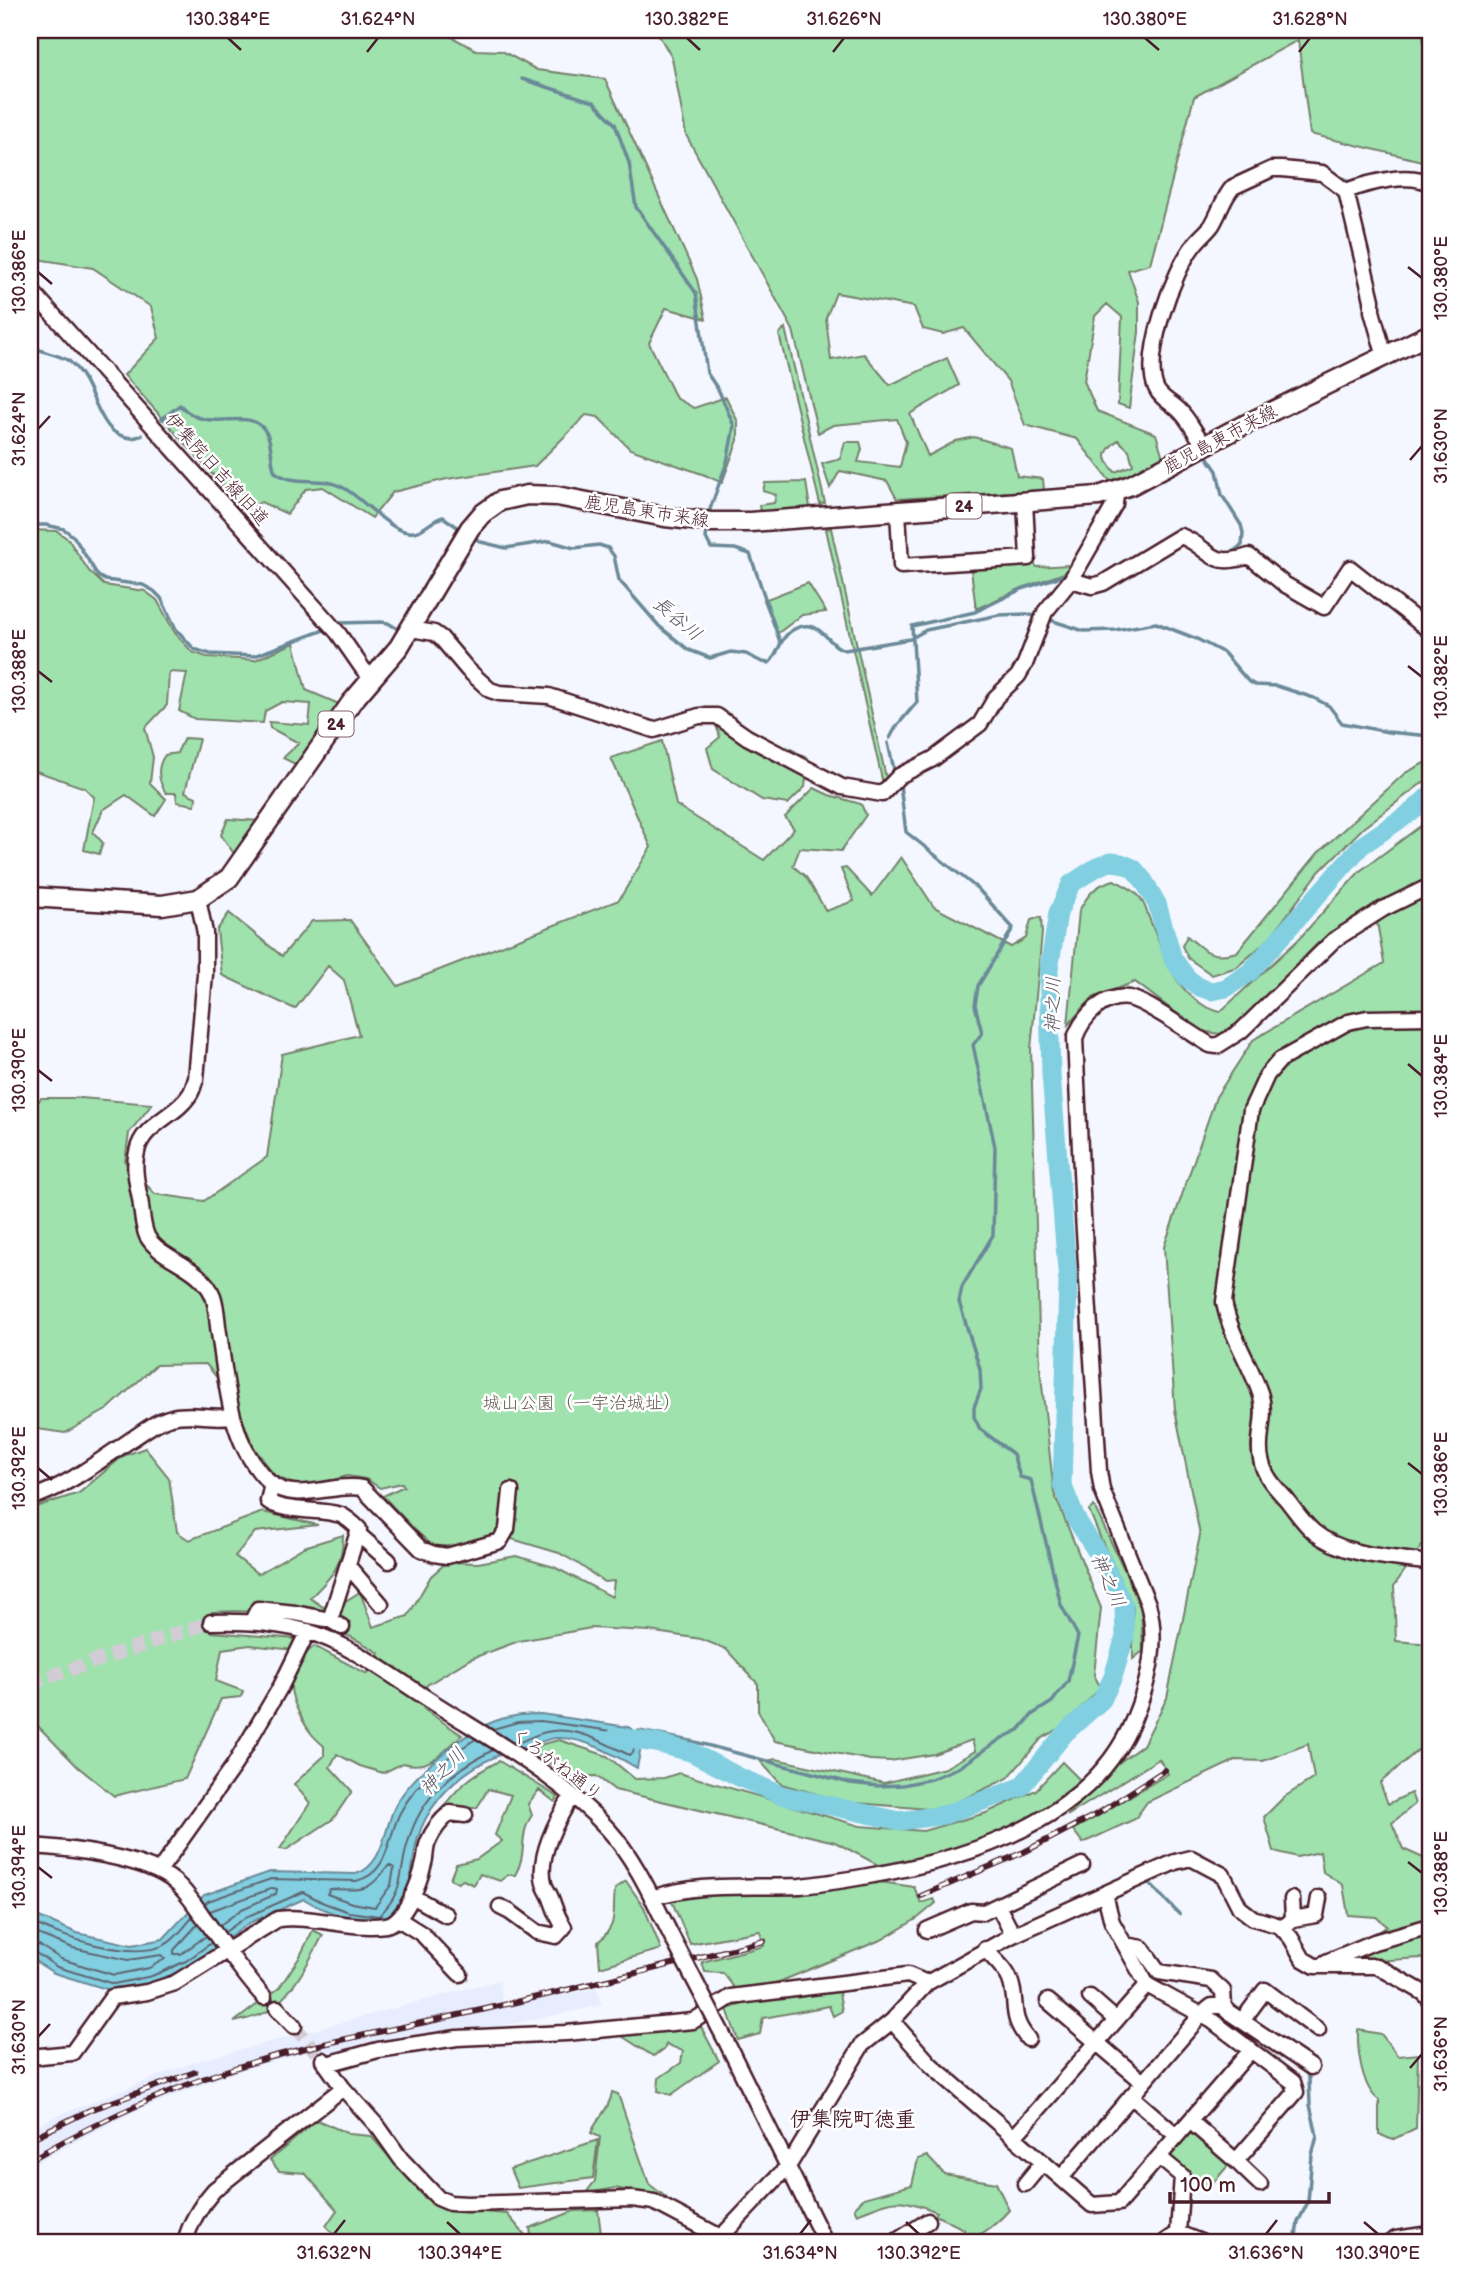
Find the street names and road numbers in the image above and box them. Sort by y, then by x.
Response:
street label: 鹿児島東市来線 [1160,401,1281,478]
street label: 伊集院日吉線旧道 [161,409,273,530]
street label: 鹿児島東市来線 [583,491,711,532]
road number: 24 [946,494,982,519]
road number: 24 [318,712,354,736]
street label: くろがね通り [507,1724,606,1805]

